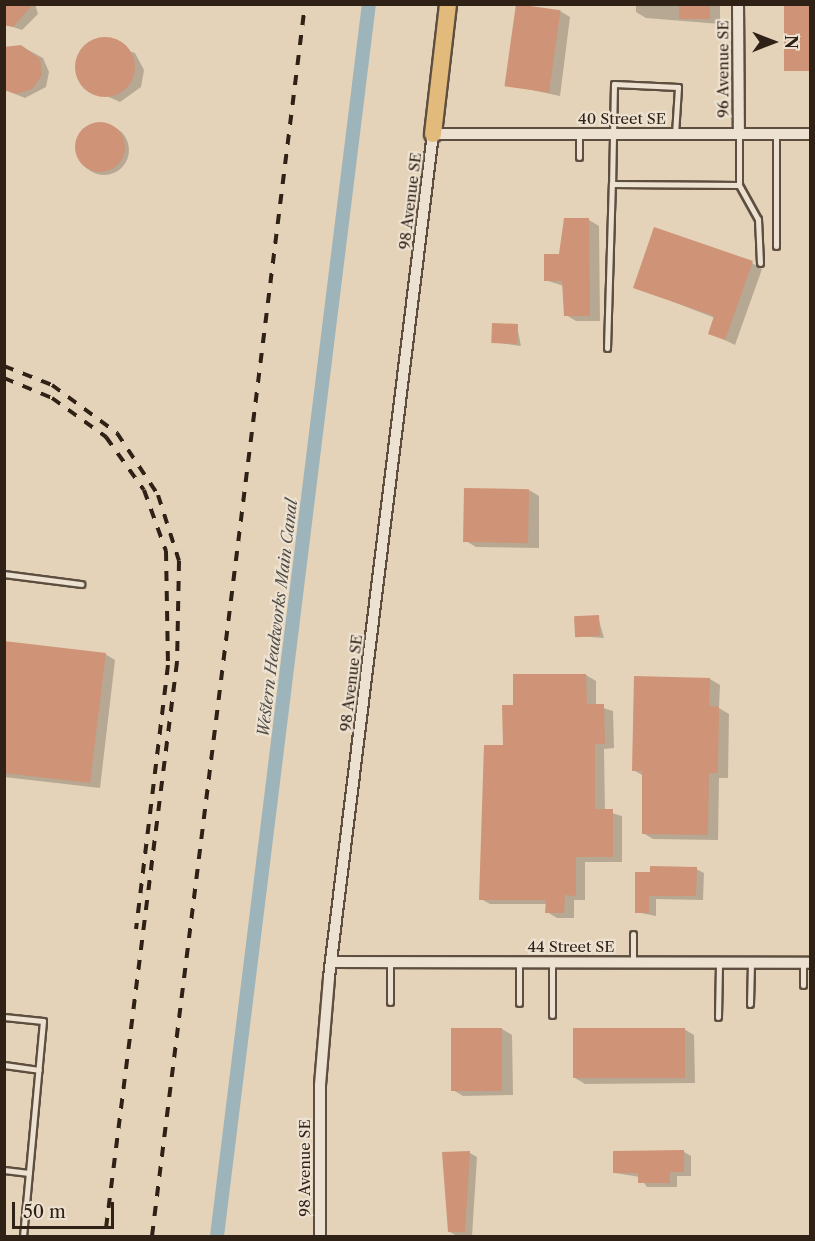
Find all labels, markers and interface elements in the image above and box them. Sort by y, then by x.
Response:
north arrow [743,12,803,72]
street label: 96 Avenue SE [714,20,732,118]
text: N [781,35,801,49]
street label: 40 Street SE [578,110,666,128]
street label: 98 Avenue SE [395,151,425,251]
water label: Western Headworks Main Canal [253,498,301,738]
street label: 98 Avenue SE [336,633,366,733]
street label: 44 Street SE [527,938,615,956]
street label: 98 Avenue SE [296,1119,314,1217]
scale bar [15,1190,117,1228]
text: 50 m [23,1201,66,1223]

